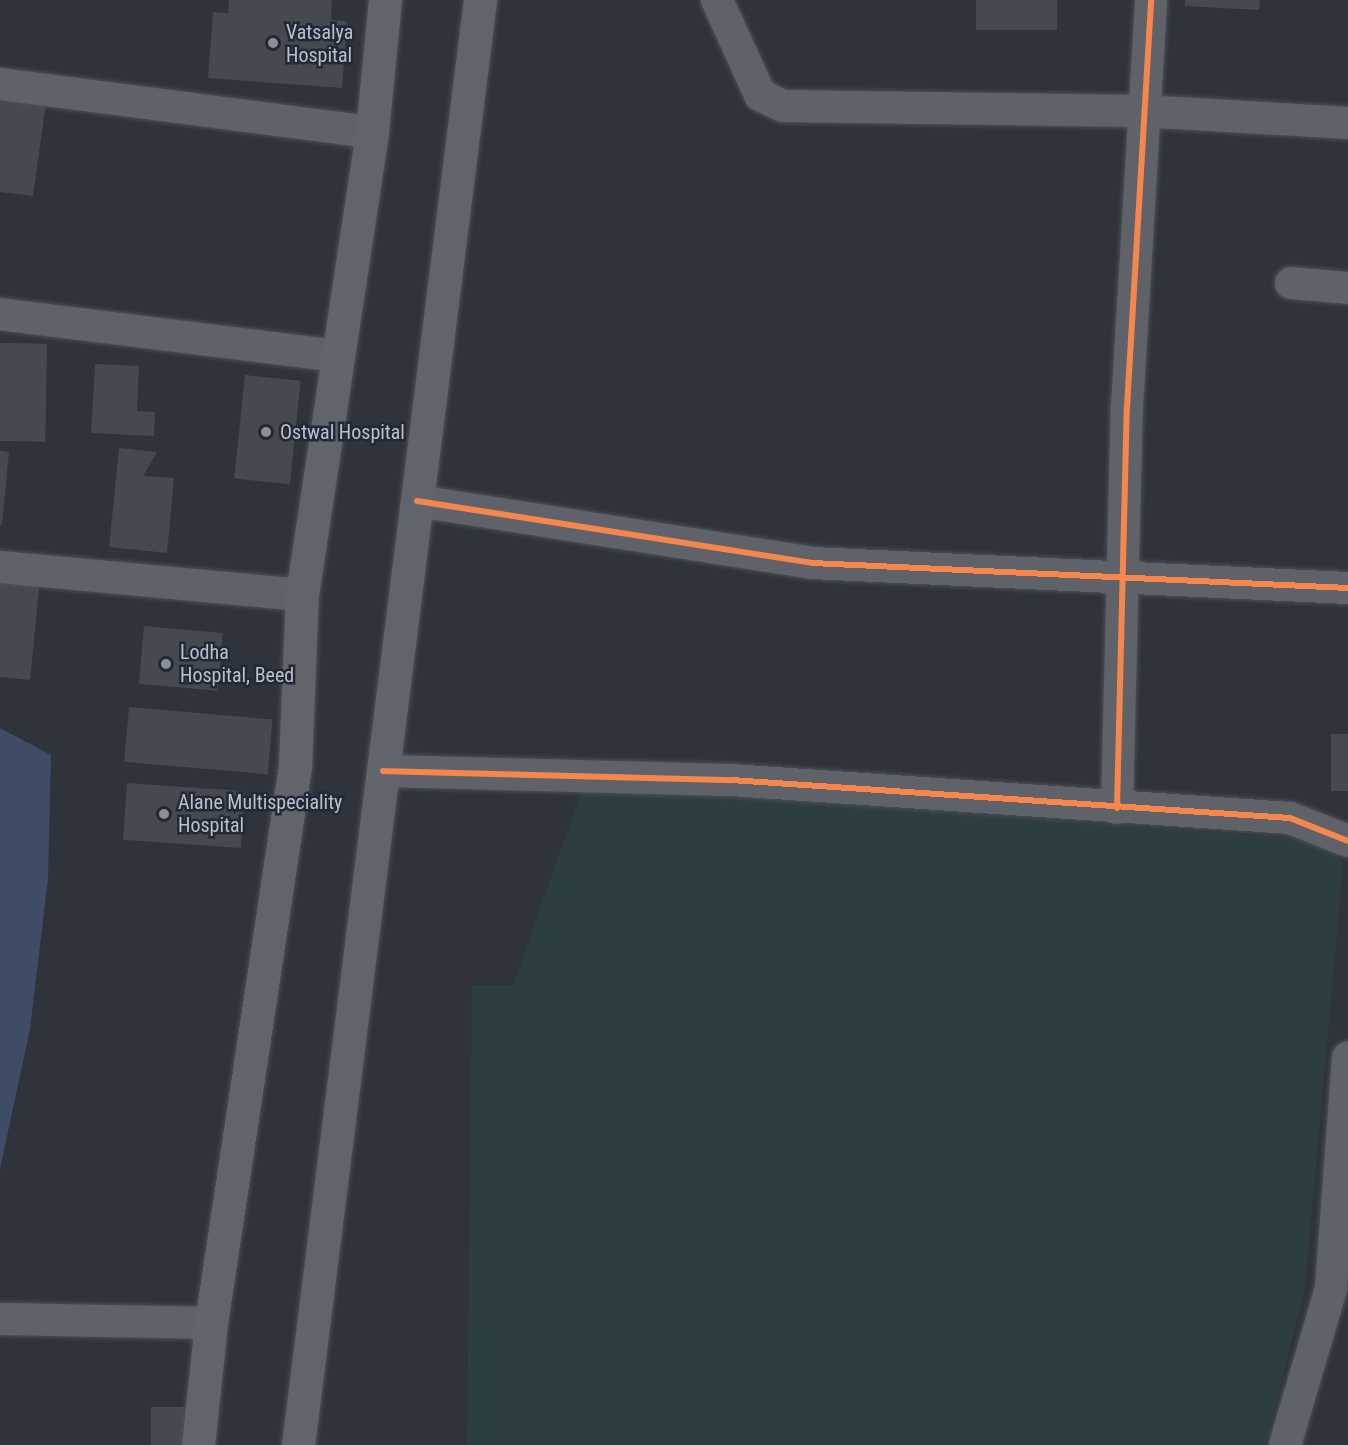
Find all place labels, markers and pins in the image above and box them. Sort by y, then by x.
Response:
place label: Vatsalya Hospital [286,20,353,67]
marker: Vatsalya Hospital [264,34,282,52]
place label: Ostwal Hospital [280,420,405,444]
marker: Ostwal Hospital [257,423,275,441]
place label: Lodha Hospital, Beed [180,640,294,687]
marker: Lodha Hospital, Beed [157,655,175,673]
place label: Alane Multispeciality Hospital [178,790,342,837]
marker: Alane Multispeciality Hospital [155,805,173,823]

